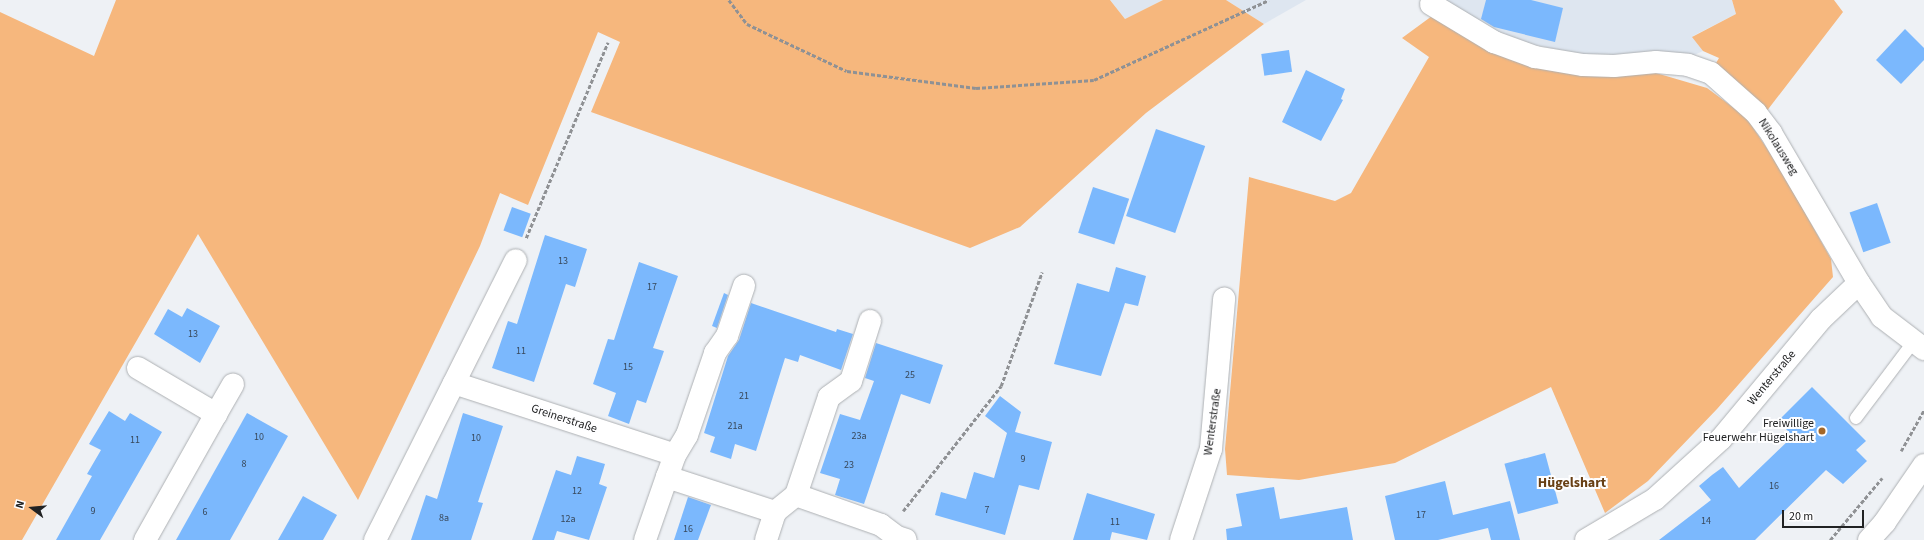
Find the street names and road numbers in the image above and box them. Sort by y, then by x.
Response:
street label: Nikolausweg [1755,116,1801,178]
street label: Wenterstraße [1745,347,1799,409]
street label: Wenterstraße [1201,388,1225,456]
street label: Greinerstraße [529,402,599,436]

